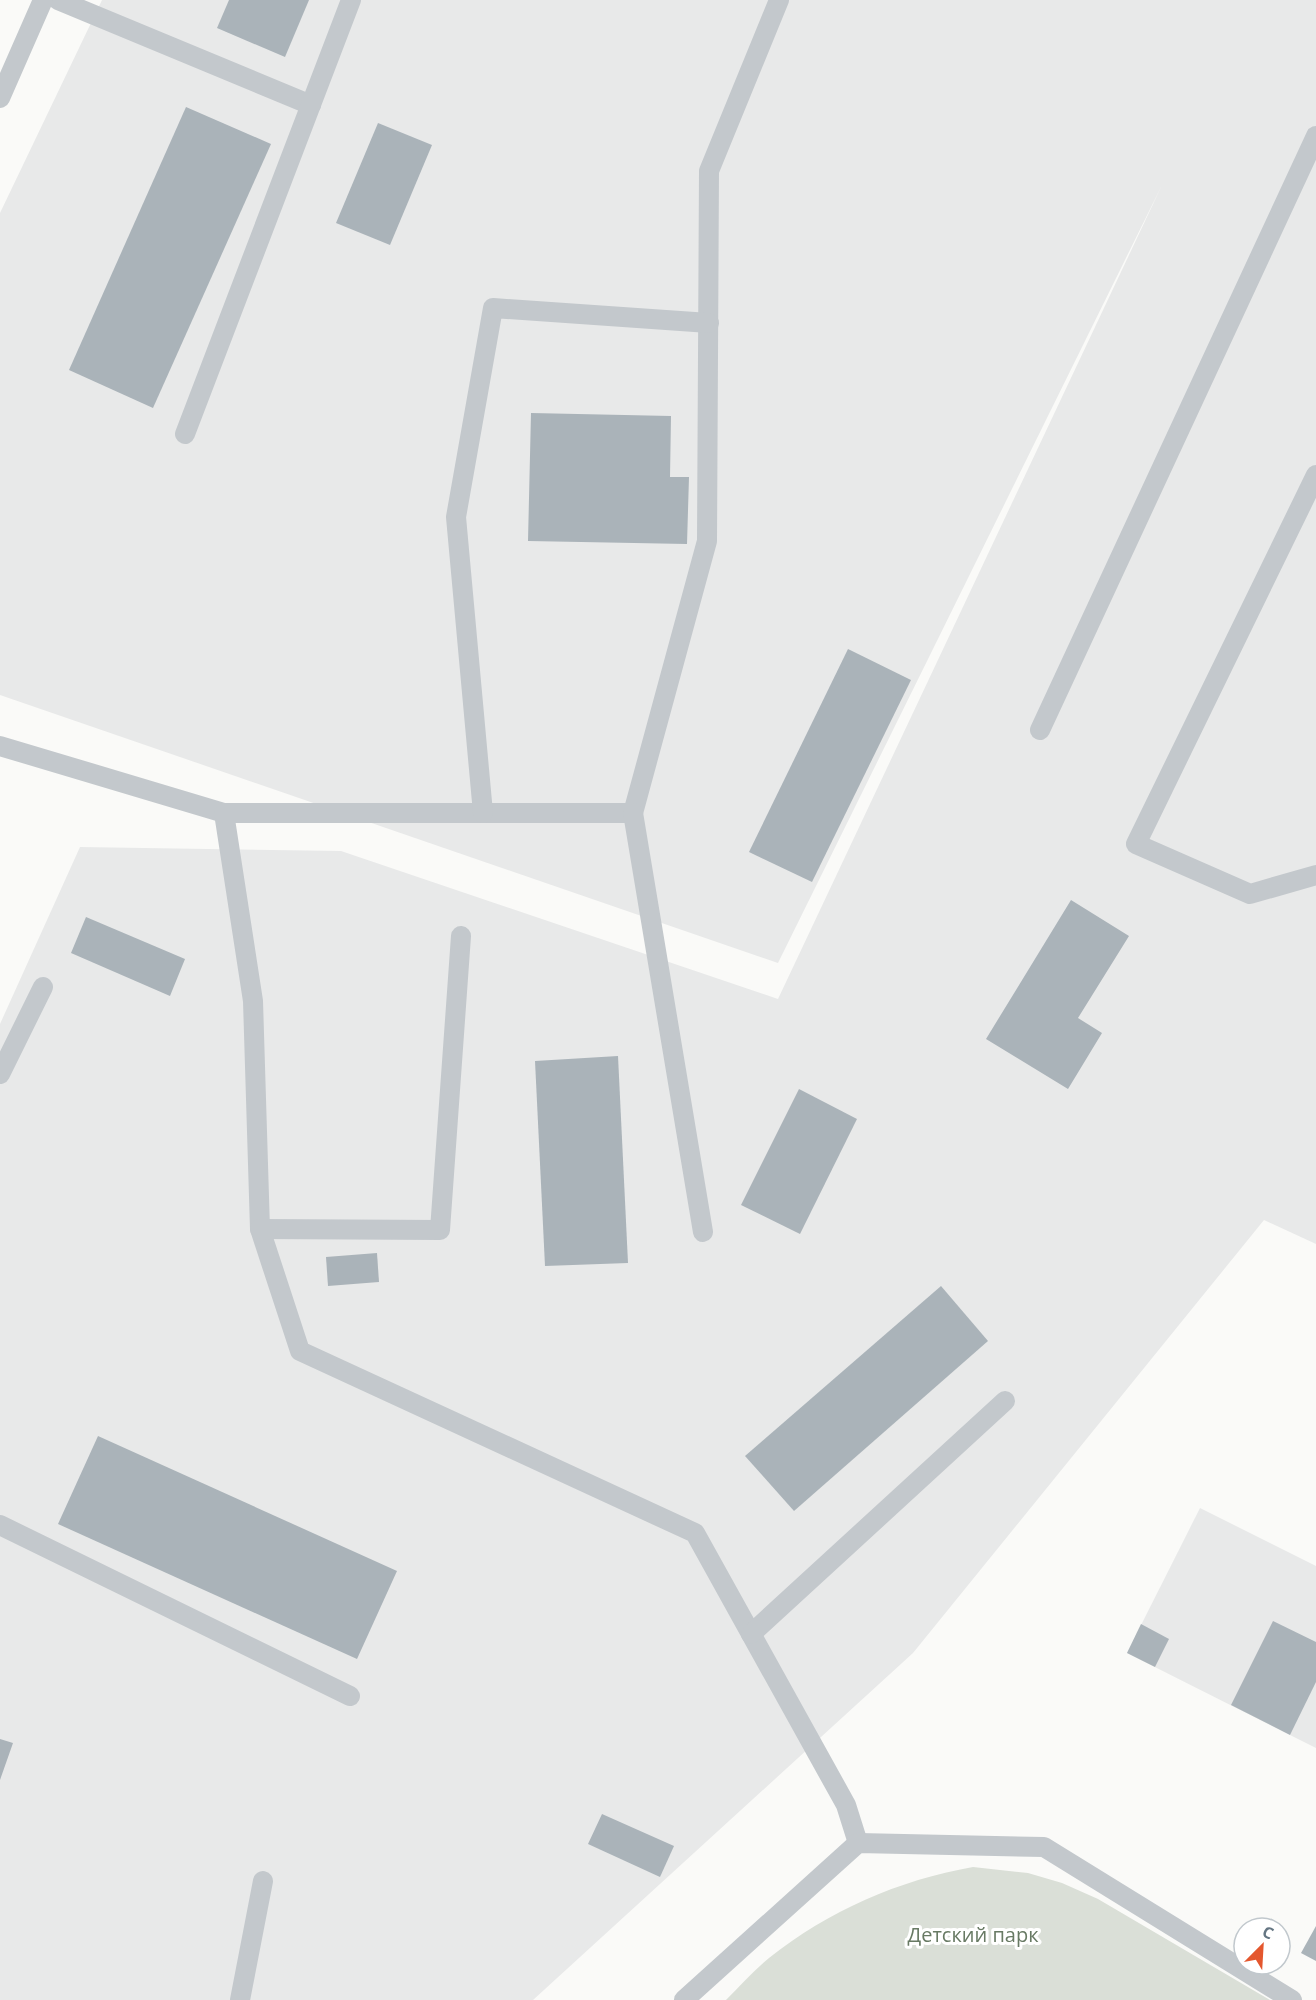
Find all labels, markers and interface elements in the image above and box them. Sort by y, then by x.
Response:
north arrow [1232,1916,1292,1976]
text: С [1259,1920,1277,1944]
park label: Детский парк [908,1921,1039,1948]

